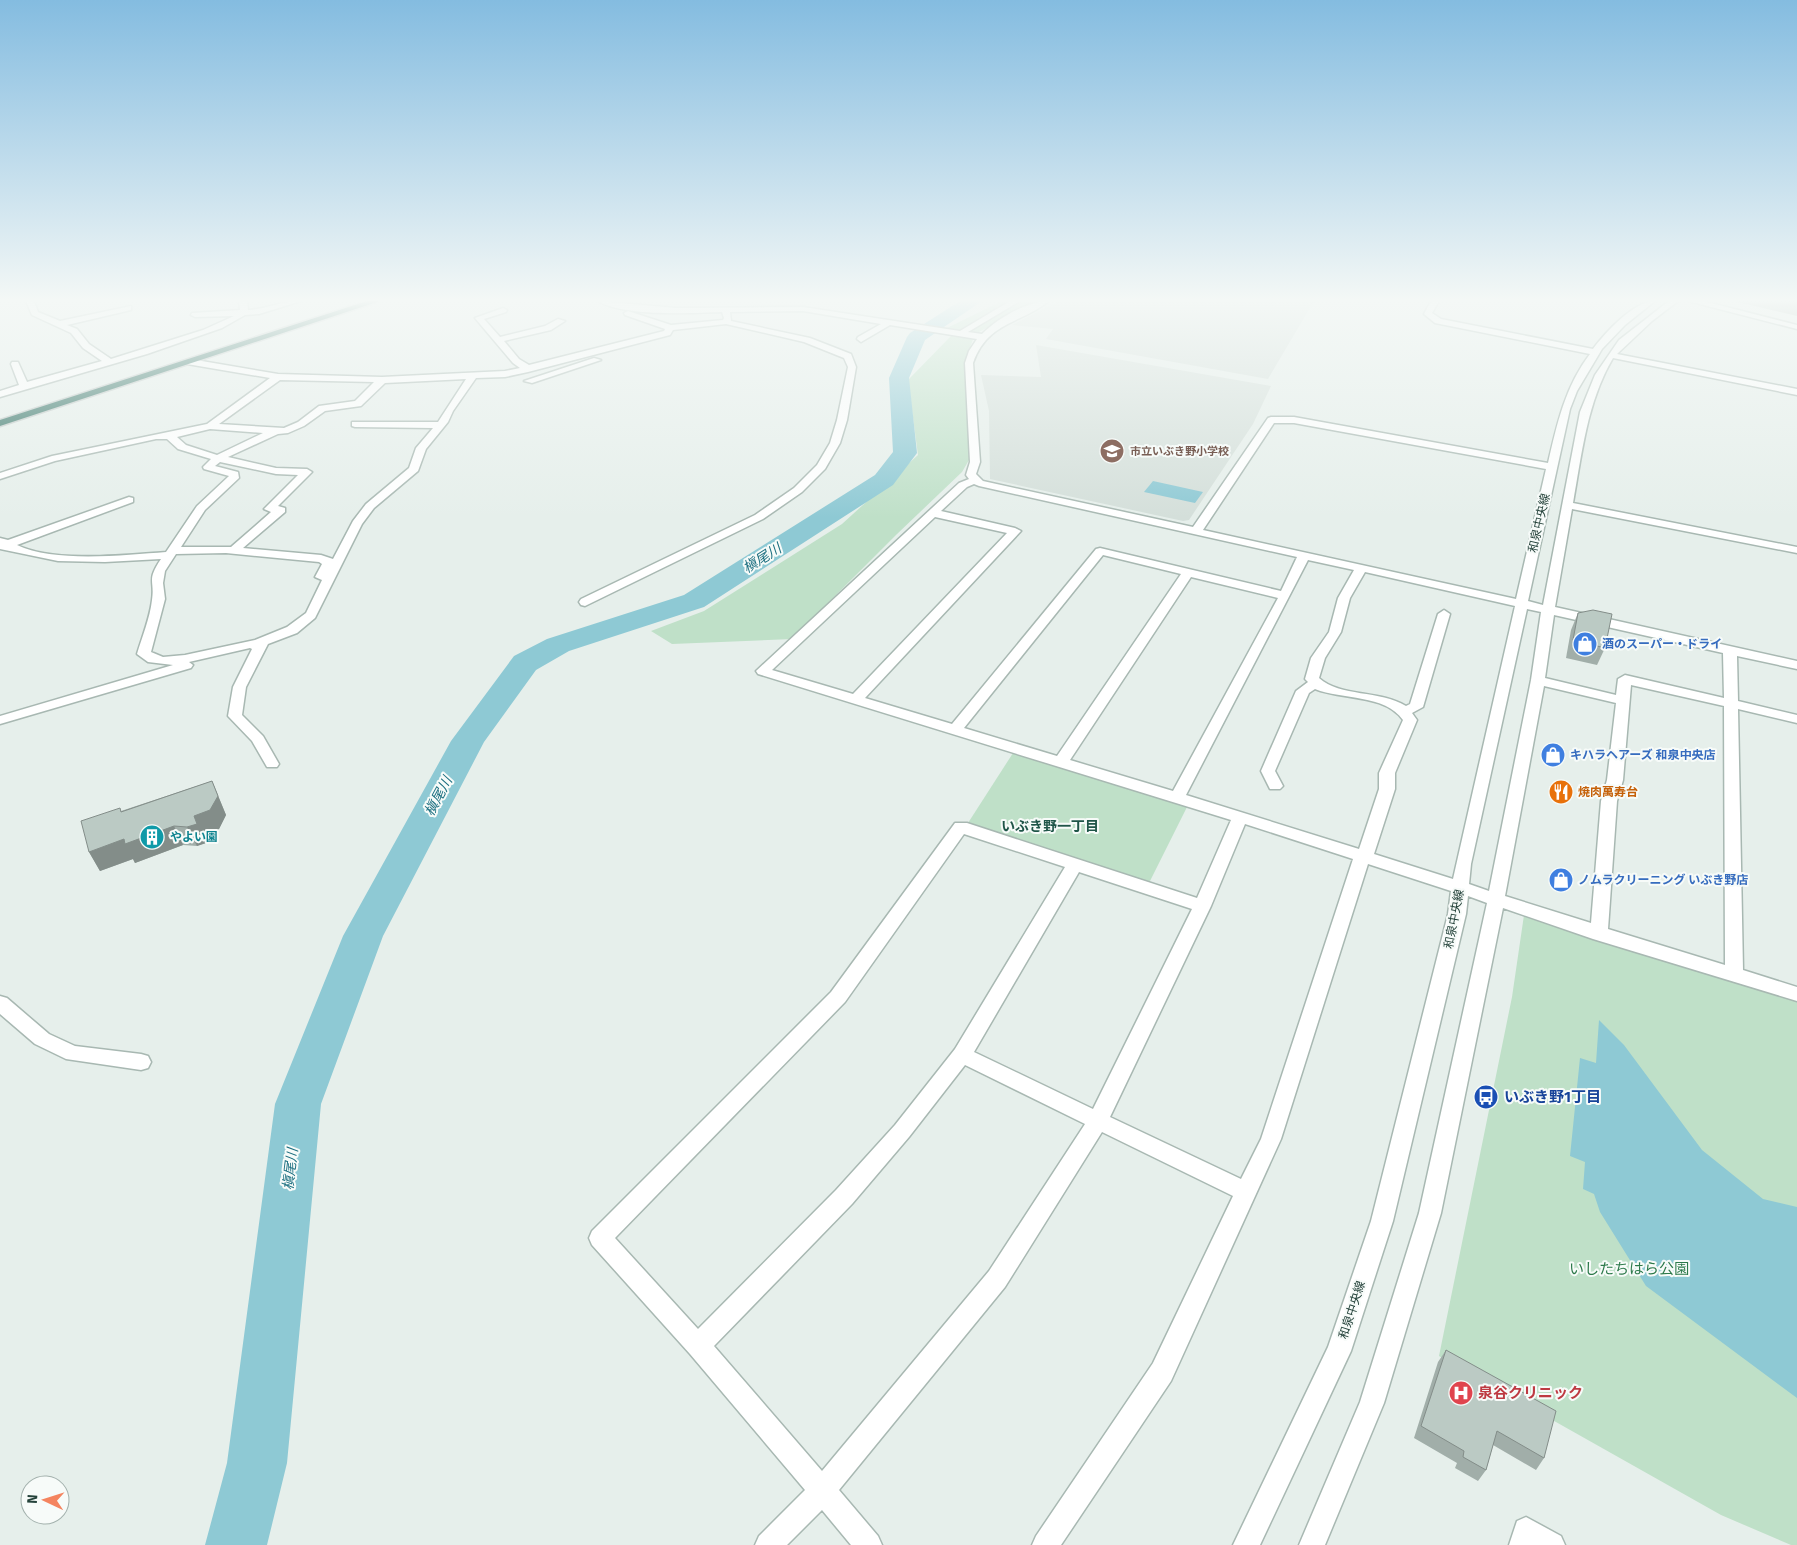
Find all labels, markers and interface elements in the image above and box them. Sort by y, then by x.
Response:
school or university icon: 市立いぶき野小学校 [1099,438,1125,464]
place label: 市立いぶき野小学校 [1130,445,1229,458]
street label: 和泉中央線 [1525,492,1553,554]
water label: 槇尾川 [740,539,786,577]
shop icon: 酒のスーパー・ドライ [1572,631,1598,657]
place label: 酒のスーパー・ドライ [1602,637,1722,651]
shop icon: キハラヘアーズ 和泉中央店 [1540,742,1566,768]
place label: キハラヘアーズ 和泉中央店 [1570,748,1716,762]
water label: 槇尾川 [421,772,457,819]
restaurant icon: 焼肉萬寿台 [1548,779,1574,805]
place label: 焼肉萬寿台 [1578,785,1638,799]
district label: いぶき野一丁目 [1001,818,1099,835]
building icon: やよい園 [139,824,165,850]
place label: やよい園 [170,830,218,844]
shop icon: ノムラクリーニング いぶき野店 [1548,867,1574,893]
place label: ノムラクリーニング いぶき野店 [1578,873,1748,887]
street label: 和泉中央線 [1441,888,1467,950]
bus stop icon: いぶき野1丁目 [1473,1084,1499,1110]
place label: いぶき野1丁目 [1504,1088,1601,1106]
water label: 槇尾川 [280,1145,302,1191]
park label: いしたちはら公園 [1569,1260,1689,1278]
street label: 和泉中央線 [1336,1279,1368,1341]
hospital icon: 泉谷クリニック [1448,1380,1474,1406]
place label: 泉谷クリニック [1478,1384,1583,1402]
north arrow [20,1475,70,1525]
text: N [24,1494,41,1504]

